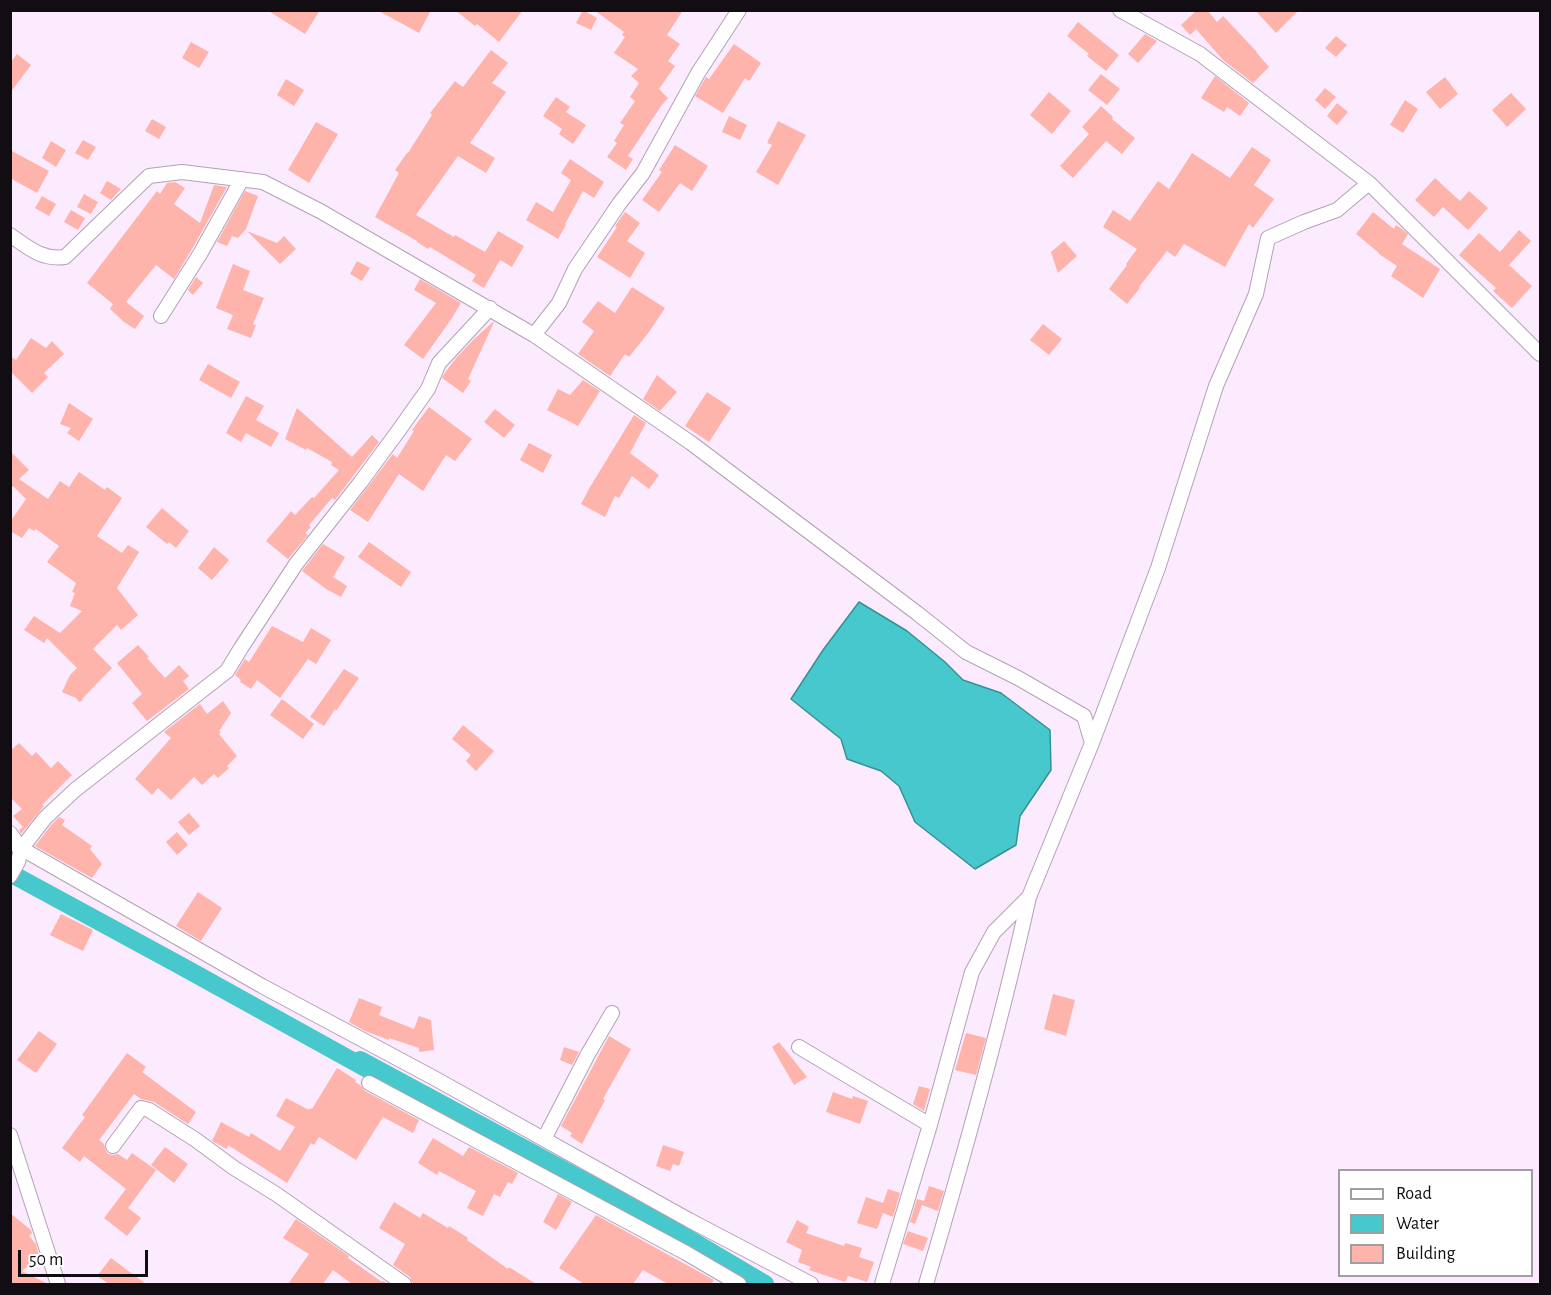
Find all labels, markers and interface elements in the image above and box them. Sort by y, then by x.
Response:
legend [1338,1169,1533,1277]
text: Road [1396,1185,1432,1203]
text: Water [1396,1215,1439,1233]
scale bar [21,1238,152,1276]
text: Building [1396,1245,1455,1263]
text: 50 m [29,1251,63,1269]

